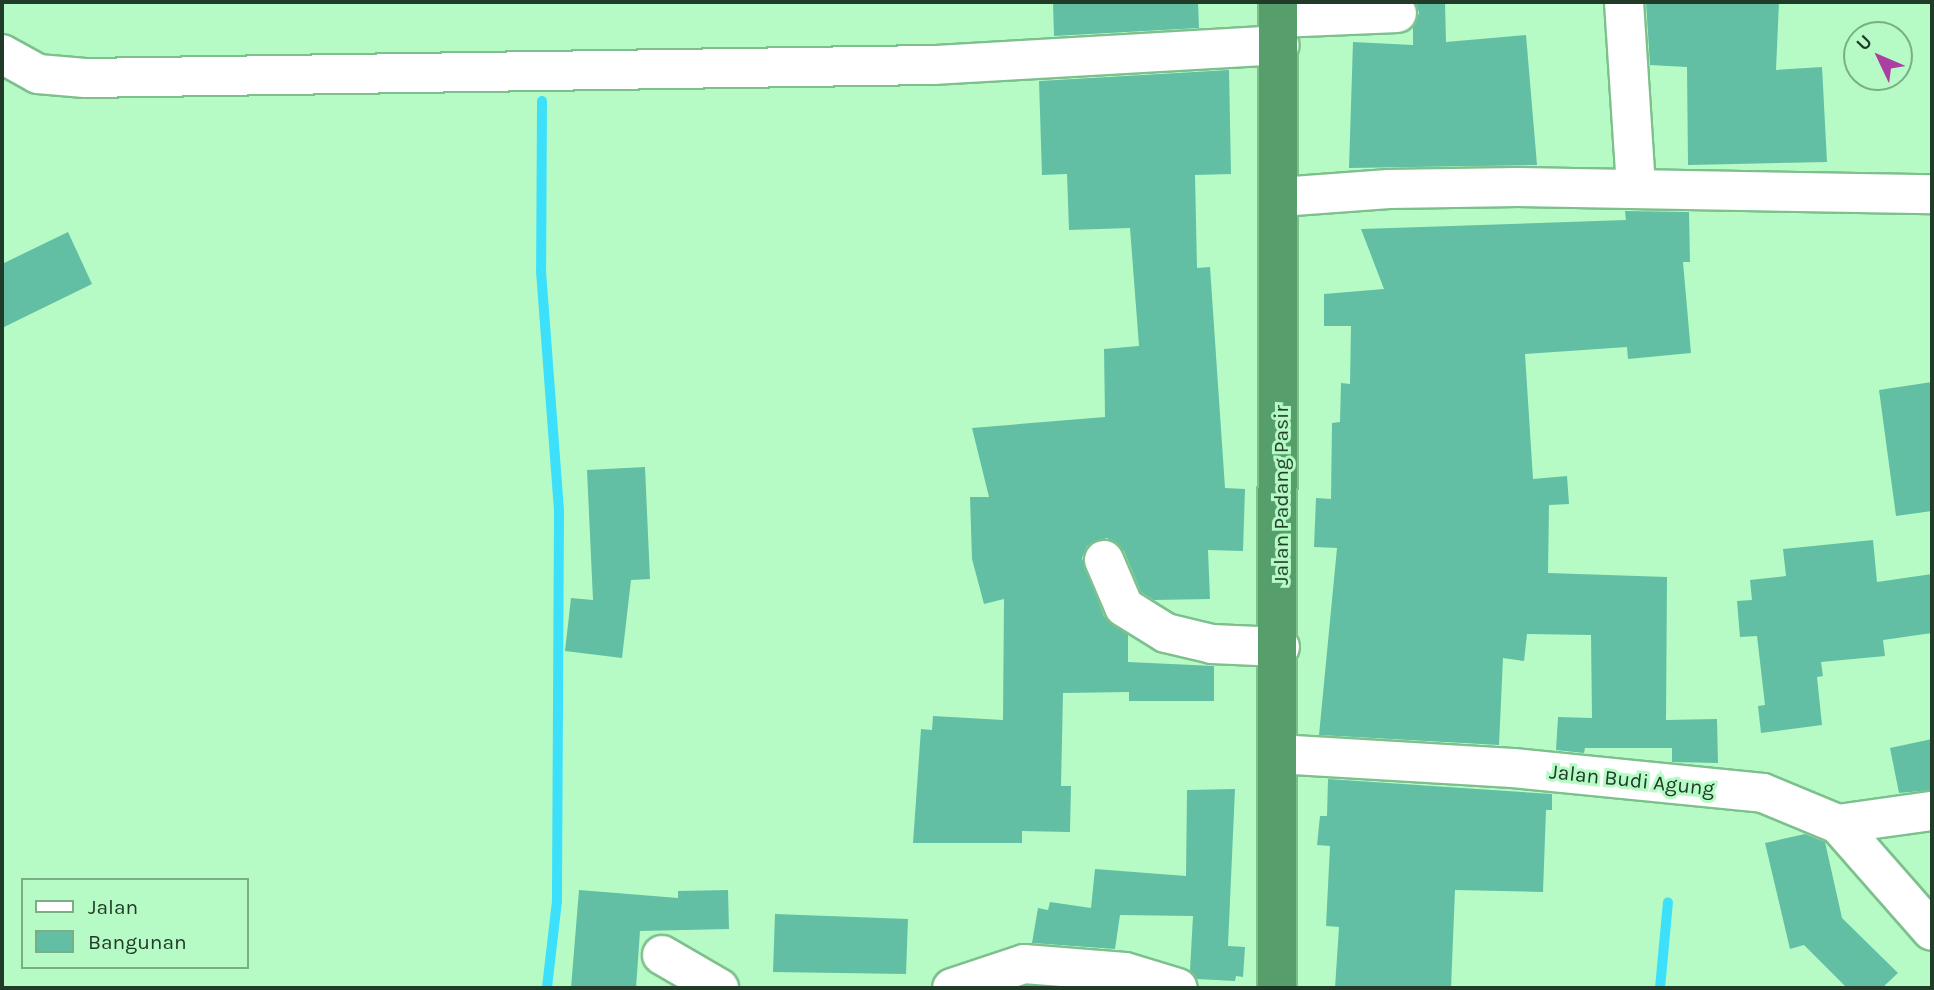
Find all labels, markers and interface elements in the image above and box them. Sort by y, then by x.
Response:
north arrow [1843,21,1913,91]
text: U [1852,30,1877,55]
street label: Jalan Padang Pasir [1268,405,1294,585]
street label: Jalan Budi Agung [1548,759,1716,801]
legend [21,878,248,969]
text: Jalan [88,895,138,919]
text: Bangunan [88,930,187,954]

